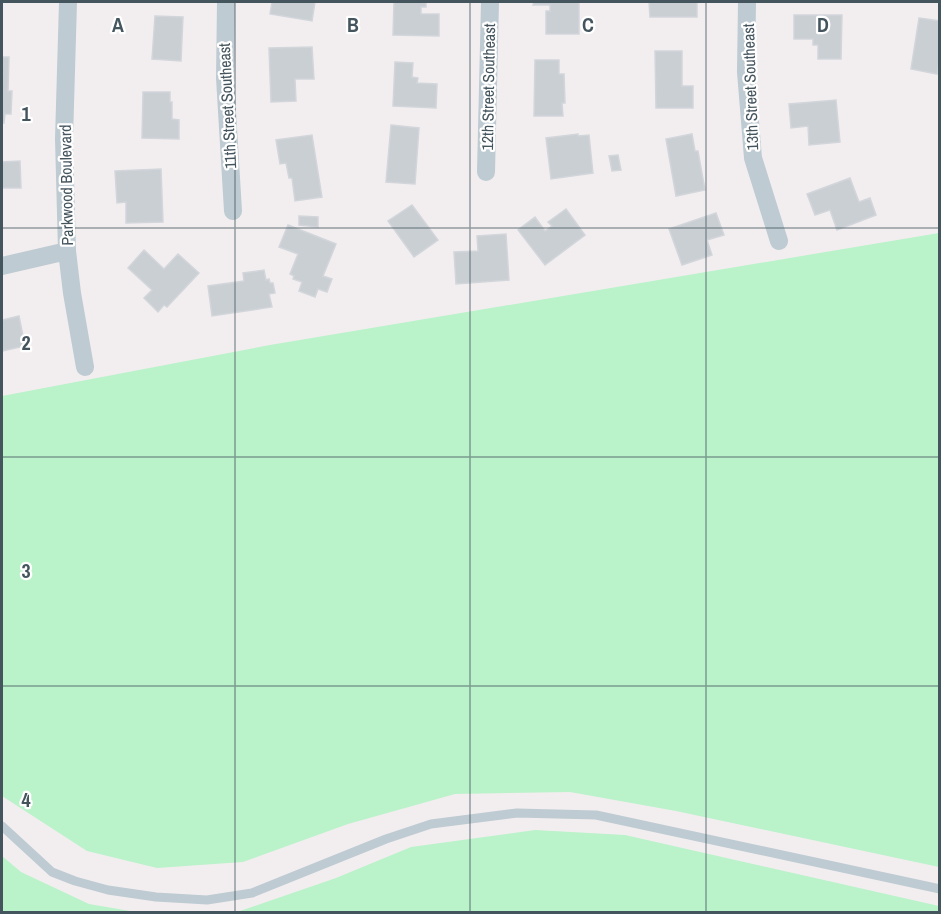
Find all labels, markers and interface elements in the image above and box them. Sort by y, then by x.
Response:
text: A [112,11,124,38]
text: B [347,11,359,38]
text: C [582,11,594,38]
text: D [817,11,829,38]
street label: 12th Street Southeast [476,23,500,151]
street label: 13th Street Southeast [737,23,763,151]
street label: 11th Street Southeast [213,42,241,169]
text: 1 [21,100,31,127]
street label: Parkwood Boulevard [54,124,78,246]
text: 2 [21,329,31,356]
text: 3 [21,557,31,584]
text: 4 [21,786,31,813]

